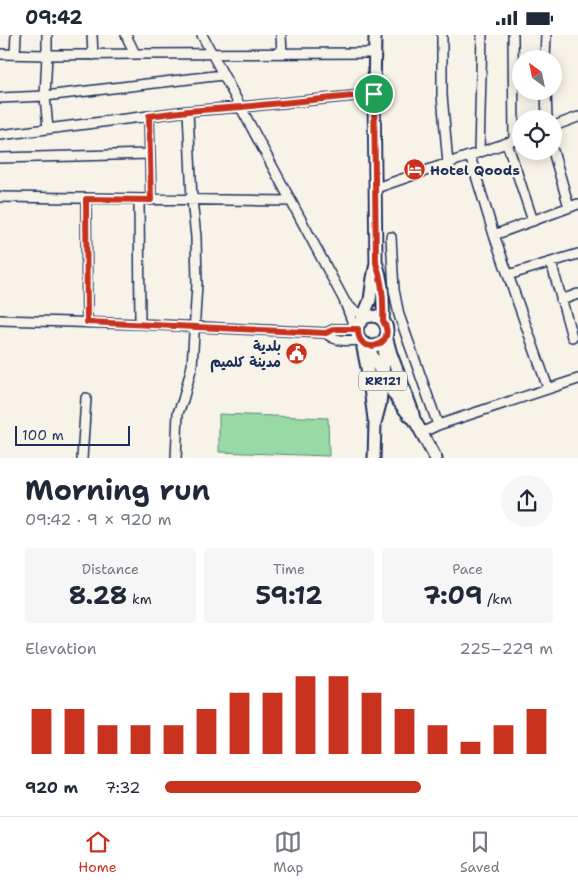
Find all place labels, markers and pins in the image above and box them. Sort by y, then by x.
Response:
pin [353,73,395,115]
hotel icon: Hotel Qoods [402,158,426,182]
place label: Hotel Qoods [430,161,520,179]
place label: بلدية مدينة كلميم [210,337,281,373]
public building icon: بلدية مدينة كلميم [285,342,309,366]

